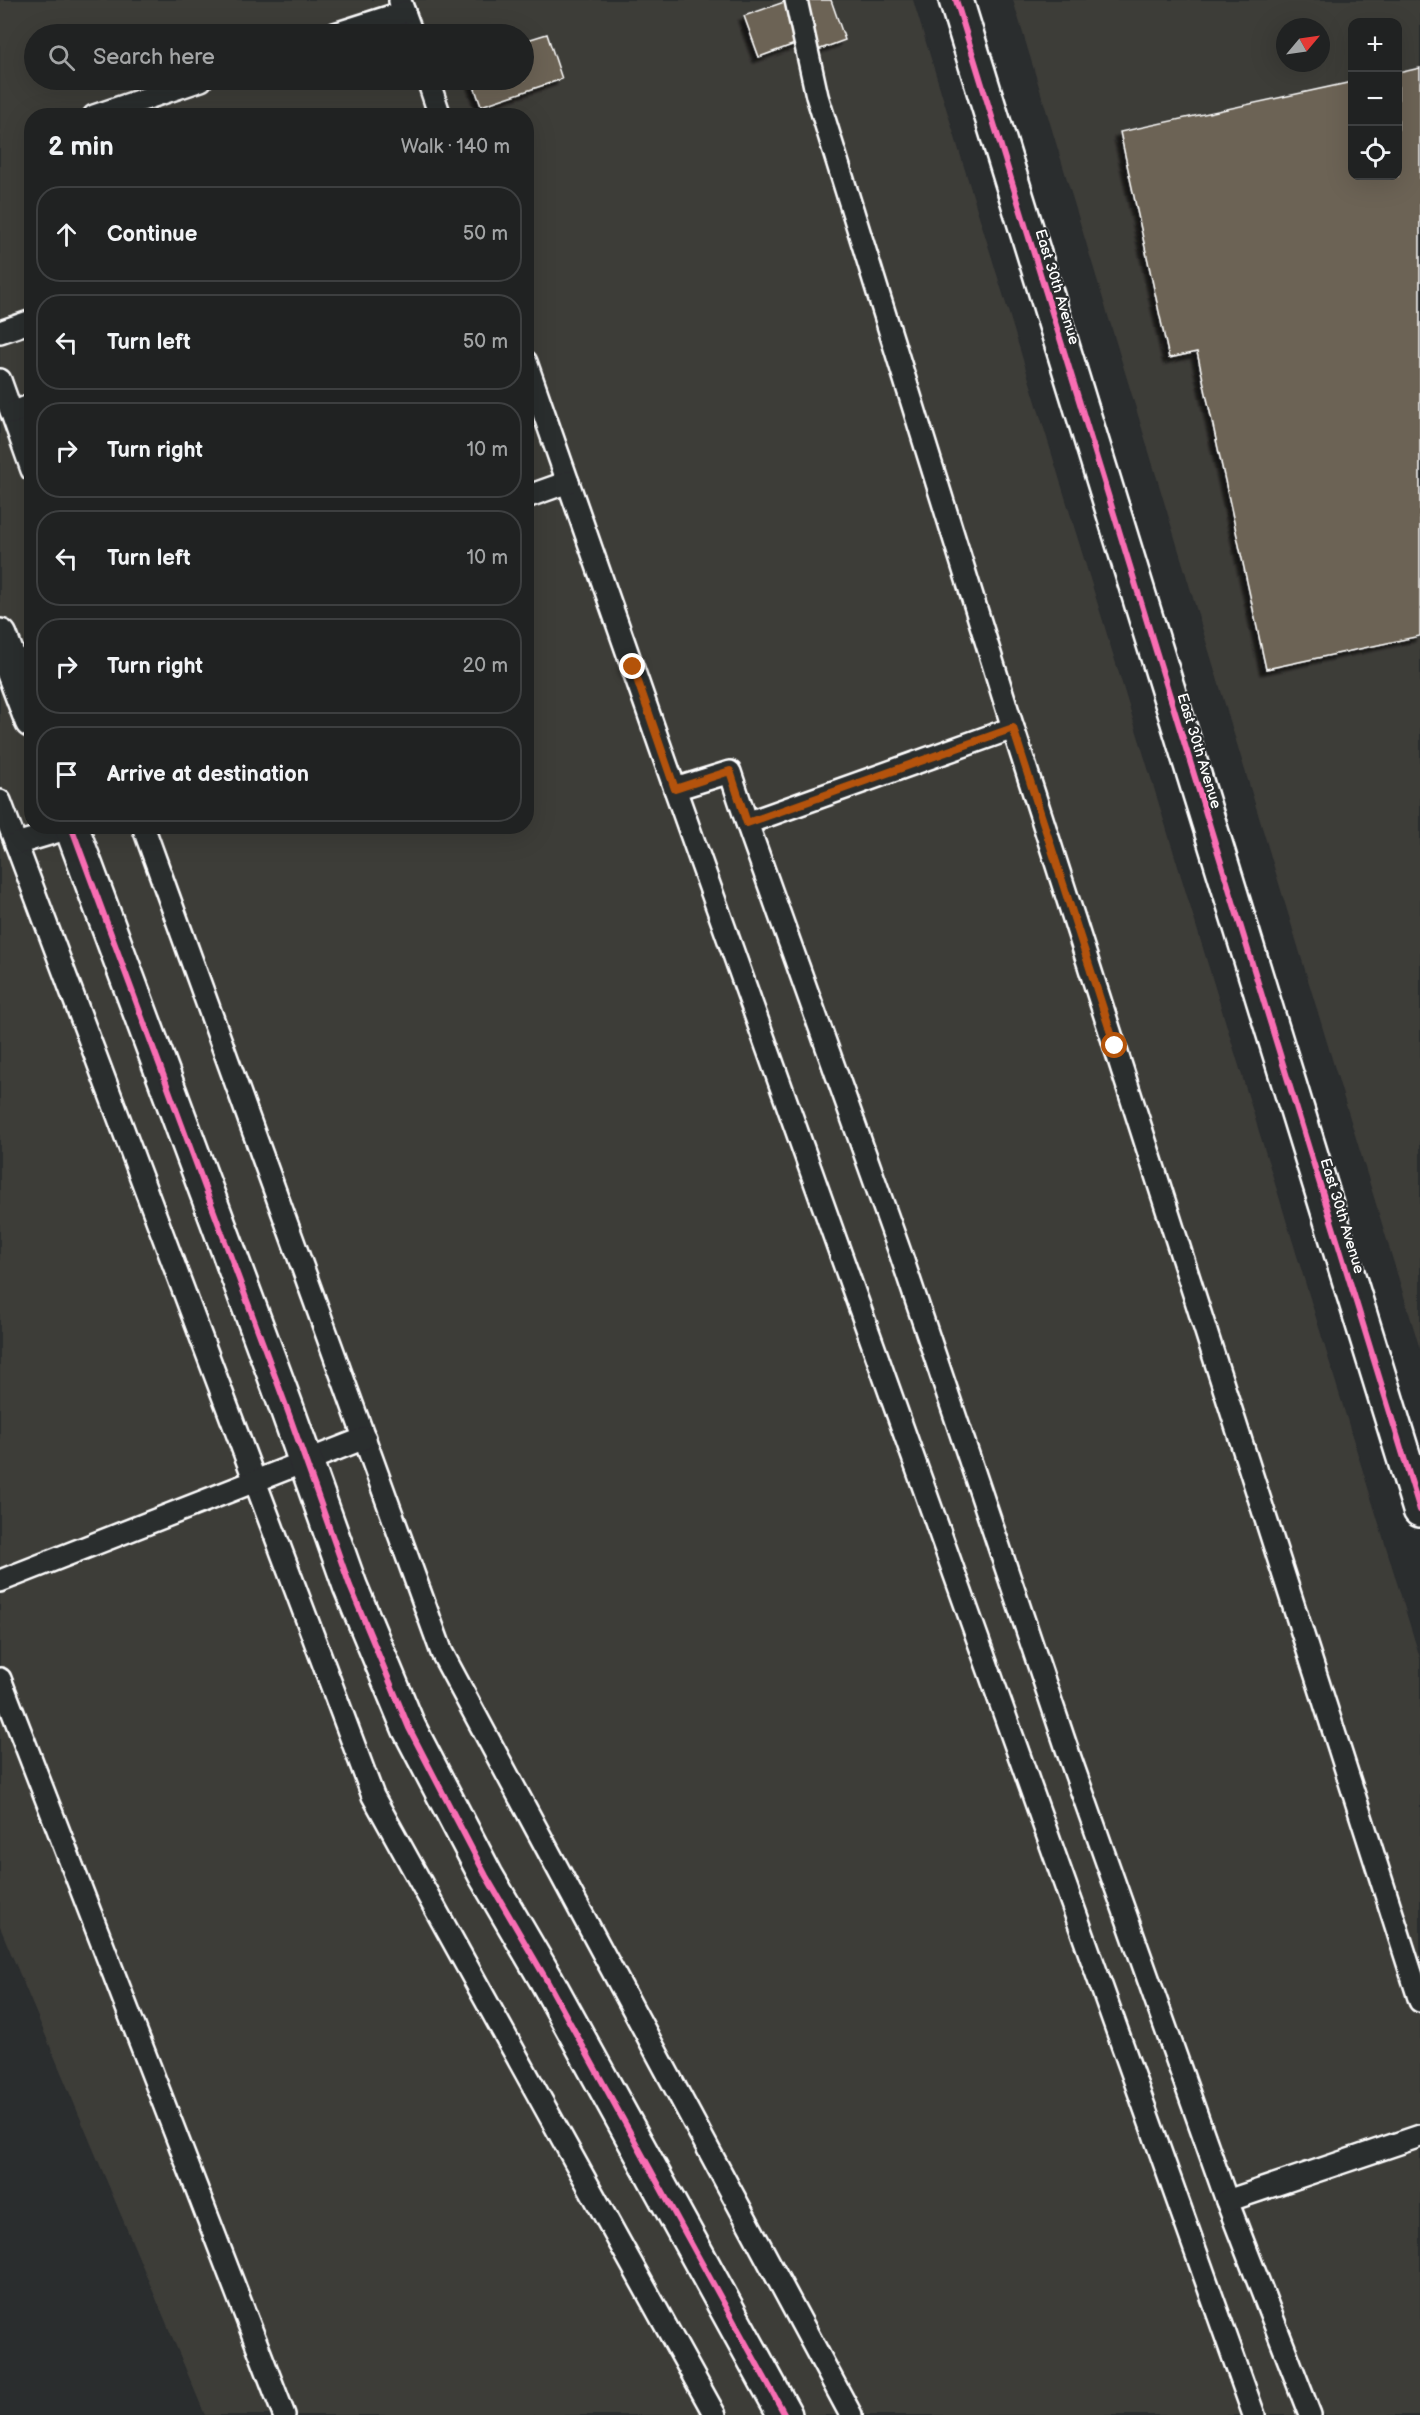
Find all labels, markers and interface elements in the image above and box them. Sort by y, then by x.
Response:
north arrow [1276,18,1330,72]
map controls [1348,18,1402,180]
button: + [1348,18,1402,72]
search box [24,24,534,90]
icon: search [45,41,78,74]
text: Search here [93,44,215,71]
button: − [1348,72,1402,126]
button: locate [1348,126,1402,180]
text: 2 min [48,132,114,163]
text: Walk · 140 m [401,135,510,159]
icon: ahead [50,218,83,251]
text: Continue [107,221,197,248]
text: 50 m [463,222,508,246]
street label: East 30th Avenue [1030,227,1084,347]
icon: left [50,326,83,359]
text: Turn left [107,329,191,356]
text: 50 m [463,330,508,354]
icon: right [50,434,83,467]
text: Turn right [107,437,203,464]
text: 10 m [467,438,508,462]
icon: left [50,542,83,575]
text: Turn left [107,545,191,572]
text: 10 m [467,546,508,570]
icon: right [50,650,83,683]
text: Turn right [107,653,203,680]
route end [619,653,645,679]
text: 20 m [463,654,508,678]
street label: East 30th Avenue [1172,691,1226,811]
icon: arrive [50,758,83,791]
text: Arrive at destination [107,761,309,788]
route start [1101,1032,1127,1058]
street label: East 30th Avenue [1315,1156,1369,1276]

